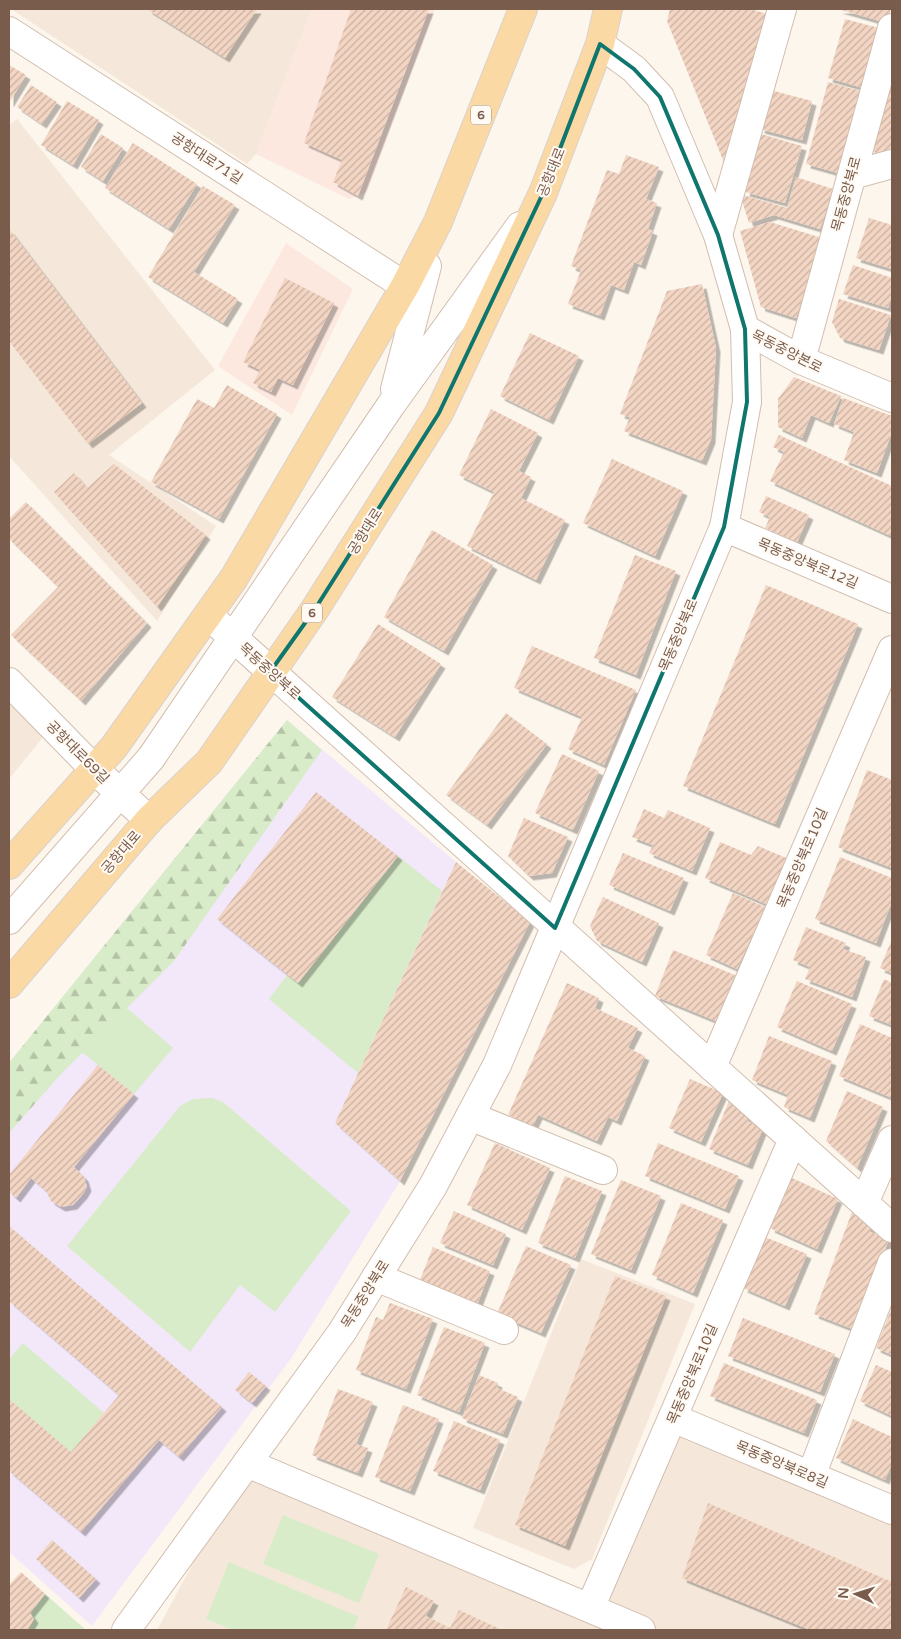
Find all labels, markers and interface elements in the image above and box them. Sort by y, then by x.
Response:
road number: 6 [471,106,491,124]
street label: 공항대로71길 [168,129,246,188]
street label: 공항대로 [534,145,569,199]
street label: 목동중앙북로 [828,154,865,234]
street label: 목동중앙본로 [748,326,825,377]
street label: 공항대로 [345,505,386,558]
street label: 목동중앙북로12길 [755,535,861,592]
street label: 목동중앙북로 [656,596,701,674]
road number: 6 [302,604,322,622]
street label: 목동중앙북로 [235,639,304,704]
street label: 공항대로69길 [43,717,113,787]
street label: 목동중앙북로10길 [774,805,831,911]
street label: 공항대로 [98,827,145,877]
street label: 목동중앙북로 [338,1257,393,1332]
street label: 목동중앙북로10길 [664,1321,721,1427]
street label: 목동중앙북로8길 [733,1437,831,1492]
north arrow [831,1569,881,1619]
text: N [835,1587,852,1599]

